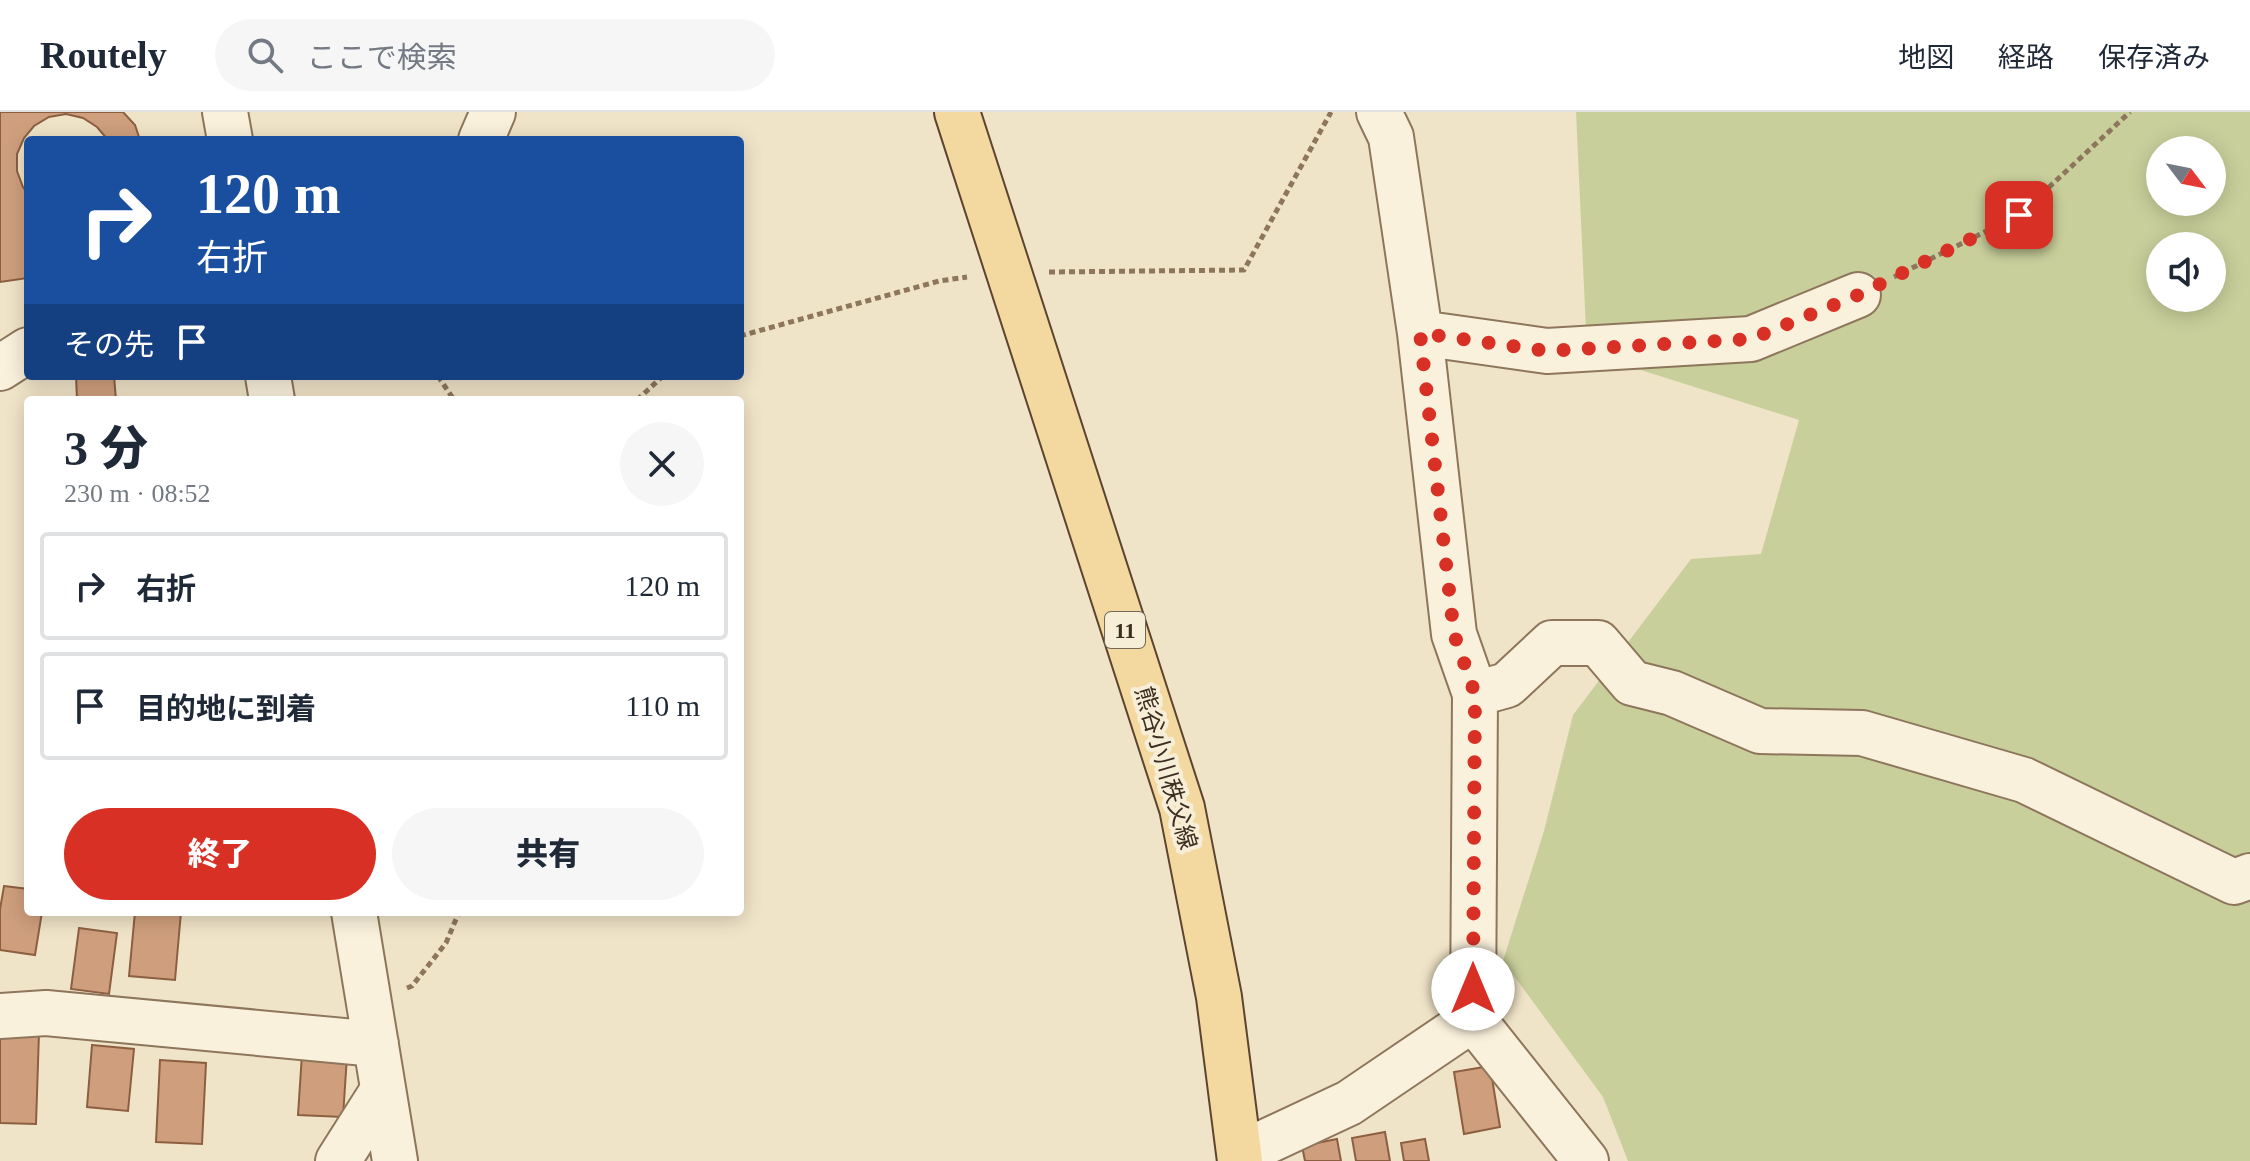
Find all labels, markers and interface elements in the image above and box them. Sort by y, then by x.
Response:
search box [215,19,775,91]
icon: search [243,33,287,77]
text: Routely [40,34,167,76]
text: ここで検索 [307,41,457,74]
text: 地図 [1898,42,1954,73]
text: 経路 [1998,42,2054,73]
text: 保存済み [2098,42,2210,73]
north arrow [2146,136,2226,216]
map controls [2146,136,2226,312]
text: 120 m [196,163,341,225]
icon: right [64,168,168,272]
pin [1985,181,2053,249]
icon: arrive [1997,193,2041,237]
button: sound [2146,232,2226,312]
text: 右折 [196,238,268,278]
icon: arrive [170,320,214,364]
text: その先 [64,328,154,361]
text: 3 分 [64,422,148,475]
button: close [620,422,704,506]
text: 230 m · 08:52 [64,479,211,508]
icon: right [68,564,112,608]
text: 120 m [624,569,700,602]
text: 右折 [136,572,196,605]
road number: 11 [1105,612,1145,648]
icon: arrive [68,684,112,728]
street label: 熊谷小川秩父線 [1130,684,1202,852]
text: 110 m [625,689,700,722]
text: 目的地に到着 [136,692,316,725]
button: 終了 [64,808,376,900]
button: 共有 [392,808,704,900]
position arrow [1431,947,1515,1031]

